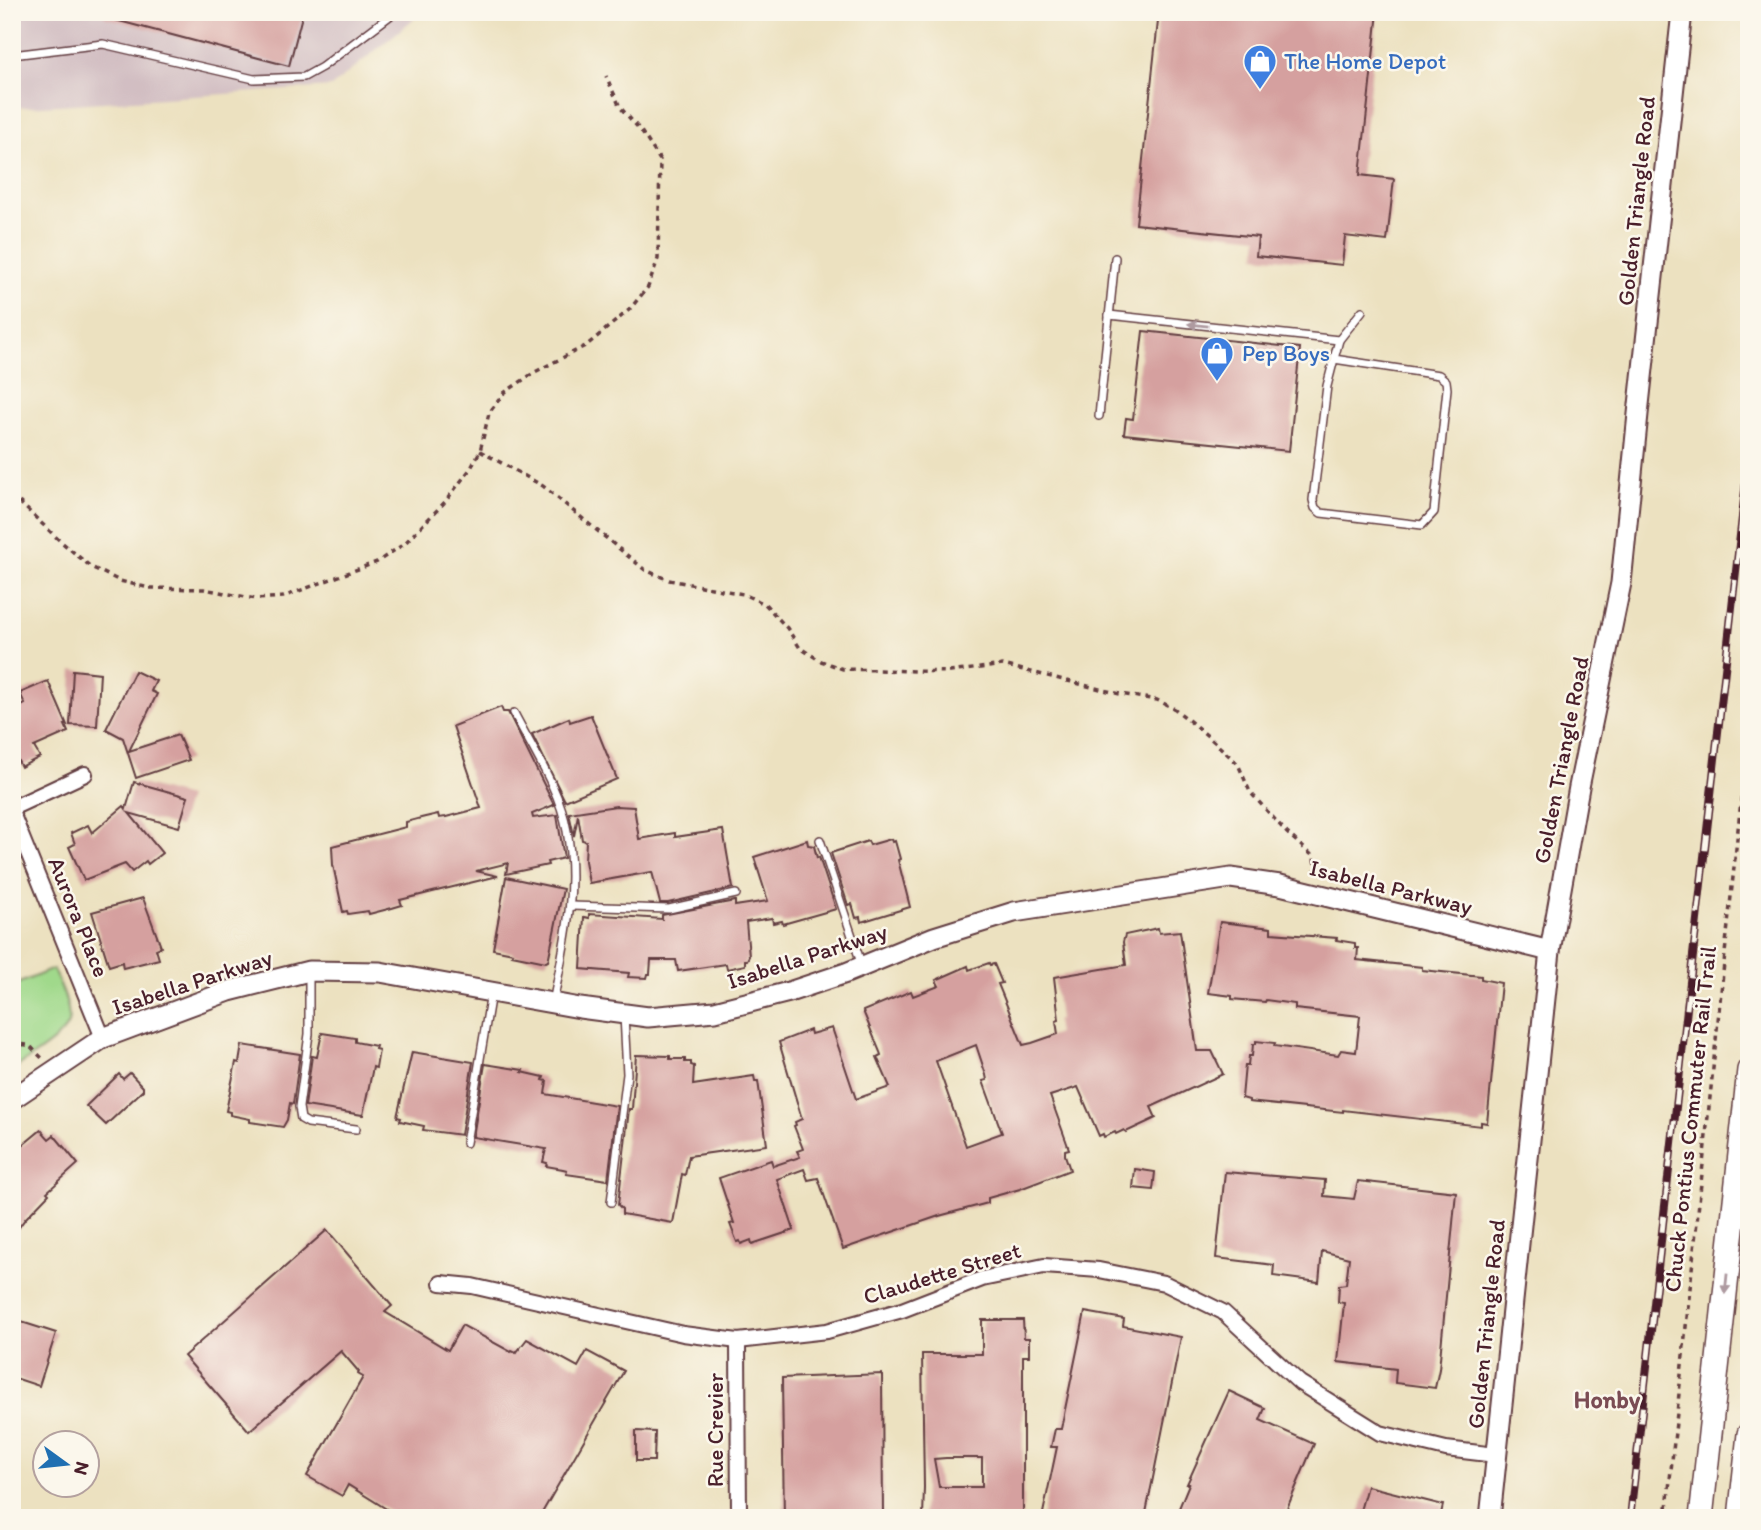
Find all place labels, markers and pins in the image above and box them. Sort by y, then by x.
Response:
shop icon: The Home Depot [1241,42,1279,91]
place label: The Home Depot [1284,47,1446,75]
shop icon: Pep Boys [1198,334,1236,383]
place label: Pep Boys [1242,339,1330,367]

